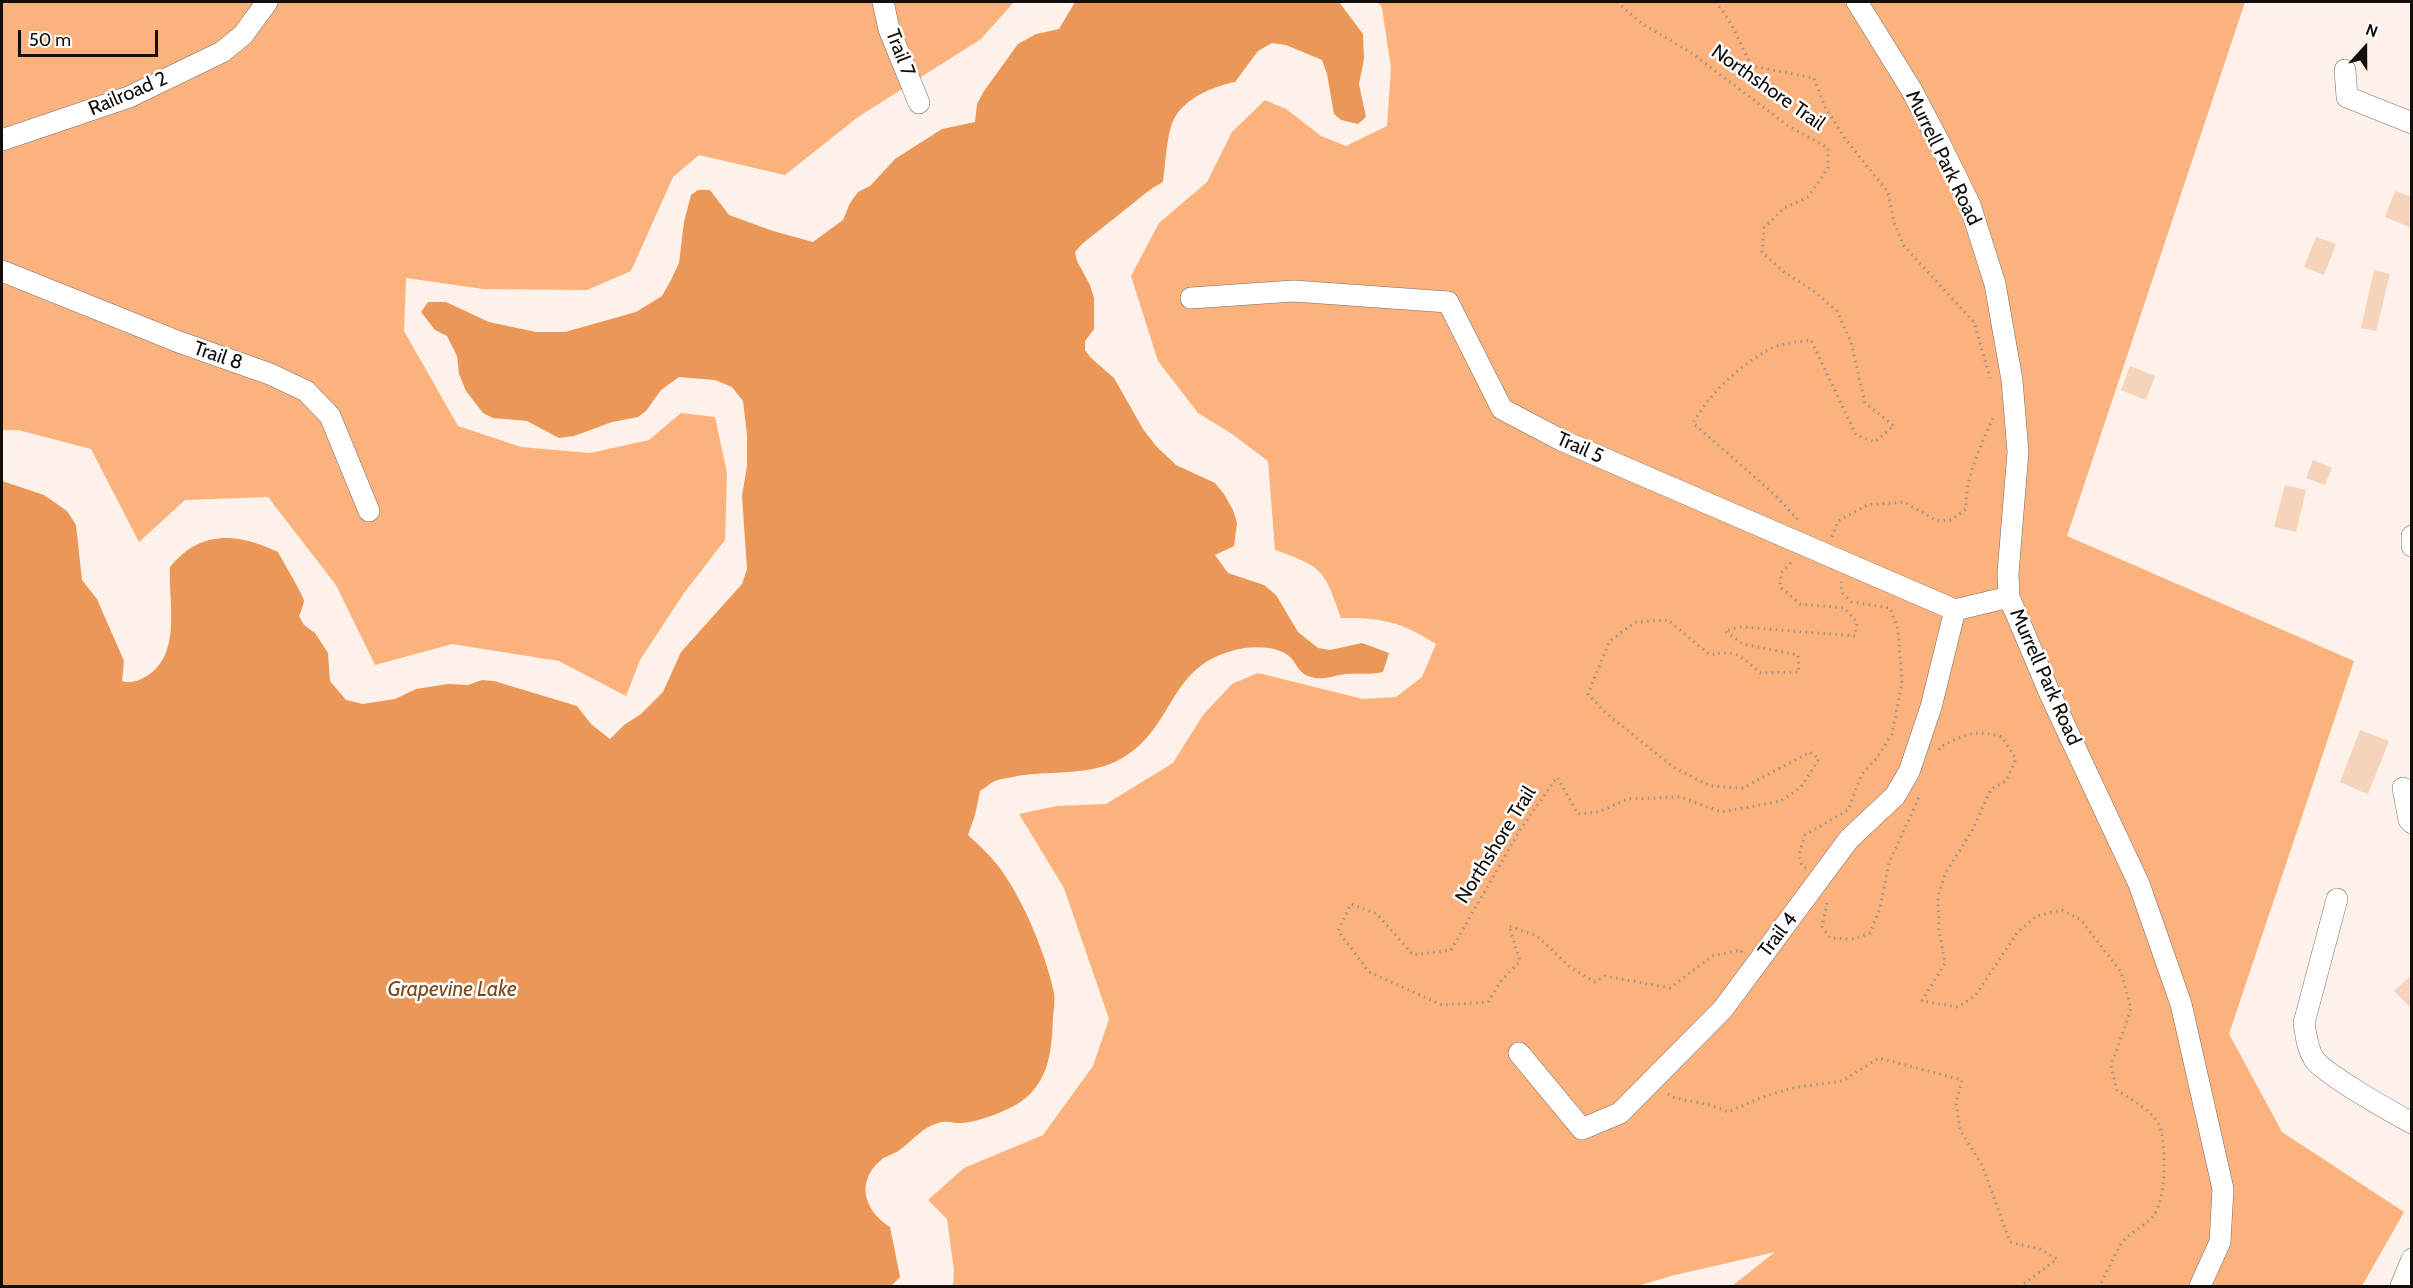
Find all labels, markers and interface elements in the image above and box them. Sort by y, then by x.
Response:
scale bar [21,18,160,56]
north arrow [2335,18,2395,78]
text: N [2363,20,2380,42]
street label: Trail 7 [880,26,920,80]
text: 50 m [29,29,71,51]
street label: Northshore Trail [1707,40,1829,136]
street label: Railroad 2 [85,67,171,121]
street label: Murrell Park Road [1900,87,1986,229]
street label: Trail 8 [190,336,246,376]
street label: Trail 5 [1553,427,1607,469]
street label: Murrell Park Road [2004,605,2086,749]
street label: Northshore Trail [1451,782,1541,908]
street label: Trail 4 [1753,908,1803,962]
water label: Grapevine Lake [387,977,517,1003]

